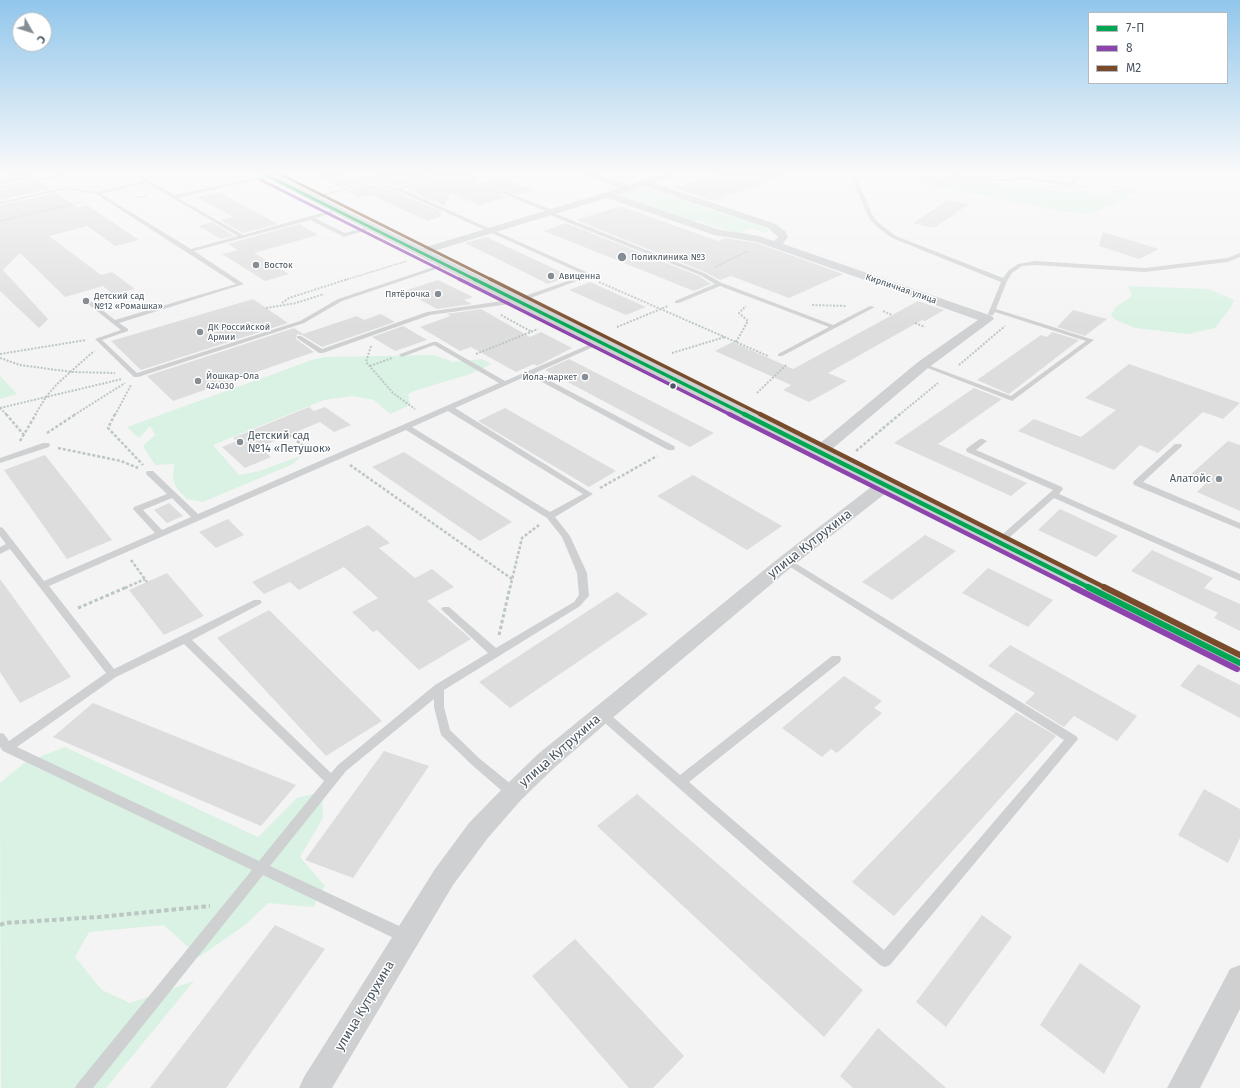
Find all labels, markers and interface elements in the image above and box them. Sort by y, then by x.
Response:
north arrow [12,12,52,52]
legend [1088,12,1228,84]
text: 7-П [1126,21,1144,35]
text: С [34,33,48,46]
text: 8 [1126,41,1133,55]
text: М2 [1126,61,1141,75]
marker: Поликлиника №3 [616,251,628,263]
place label: Поликлиника №3 [631,252,705,262]
marker: Восток [251,260,261,270]
place label: Восток [264,260,293,270]
marker: Авиценна [546,271,556,281]
place label: Авиценна [559,271,600,281]
street label: Кирпичная улица [864,272,938,306]
place label: Пятёрочка [385,289,430,299]
marker: Пятёрочка [433,289,443,299]
place label: Детский сад №12 «Ромашка» [94,291,163,312]
marker: Детский сад №12 «Ромашка» [81,296,91,306]
place label: ДК Российской Армии [208,322,270,343]
marker: ДК Российской Армии [195,327,205,337]
place label: Йошкар-Ола 424030 [206,371,259,392]
place label: Йола-маркет [522,372,577,382]
marker: Йола-маркет [580,372,590,382]
marker: Йошкар-Ола 424030 [193,376,203,386]
unlabelled marker [668,381,678,391]
place label: Детский сад №14 «Петушок» [248,429,331,455]
marker: Детский сад №14 «Петушок» [235,437,245,447]
place label: Алатойс [1170,472,1211,486]
marker: Алатойс [1214,474,1224,484]
street label: улица Кутрухина [765,506,855,582]
street label: улица Кутрухина [516,712,604,790]
street label: улица Кутрухина [332,958,398,1054]

